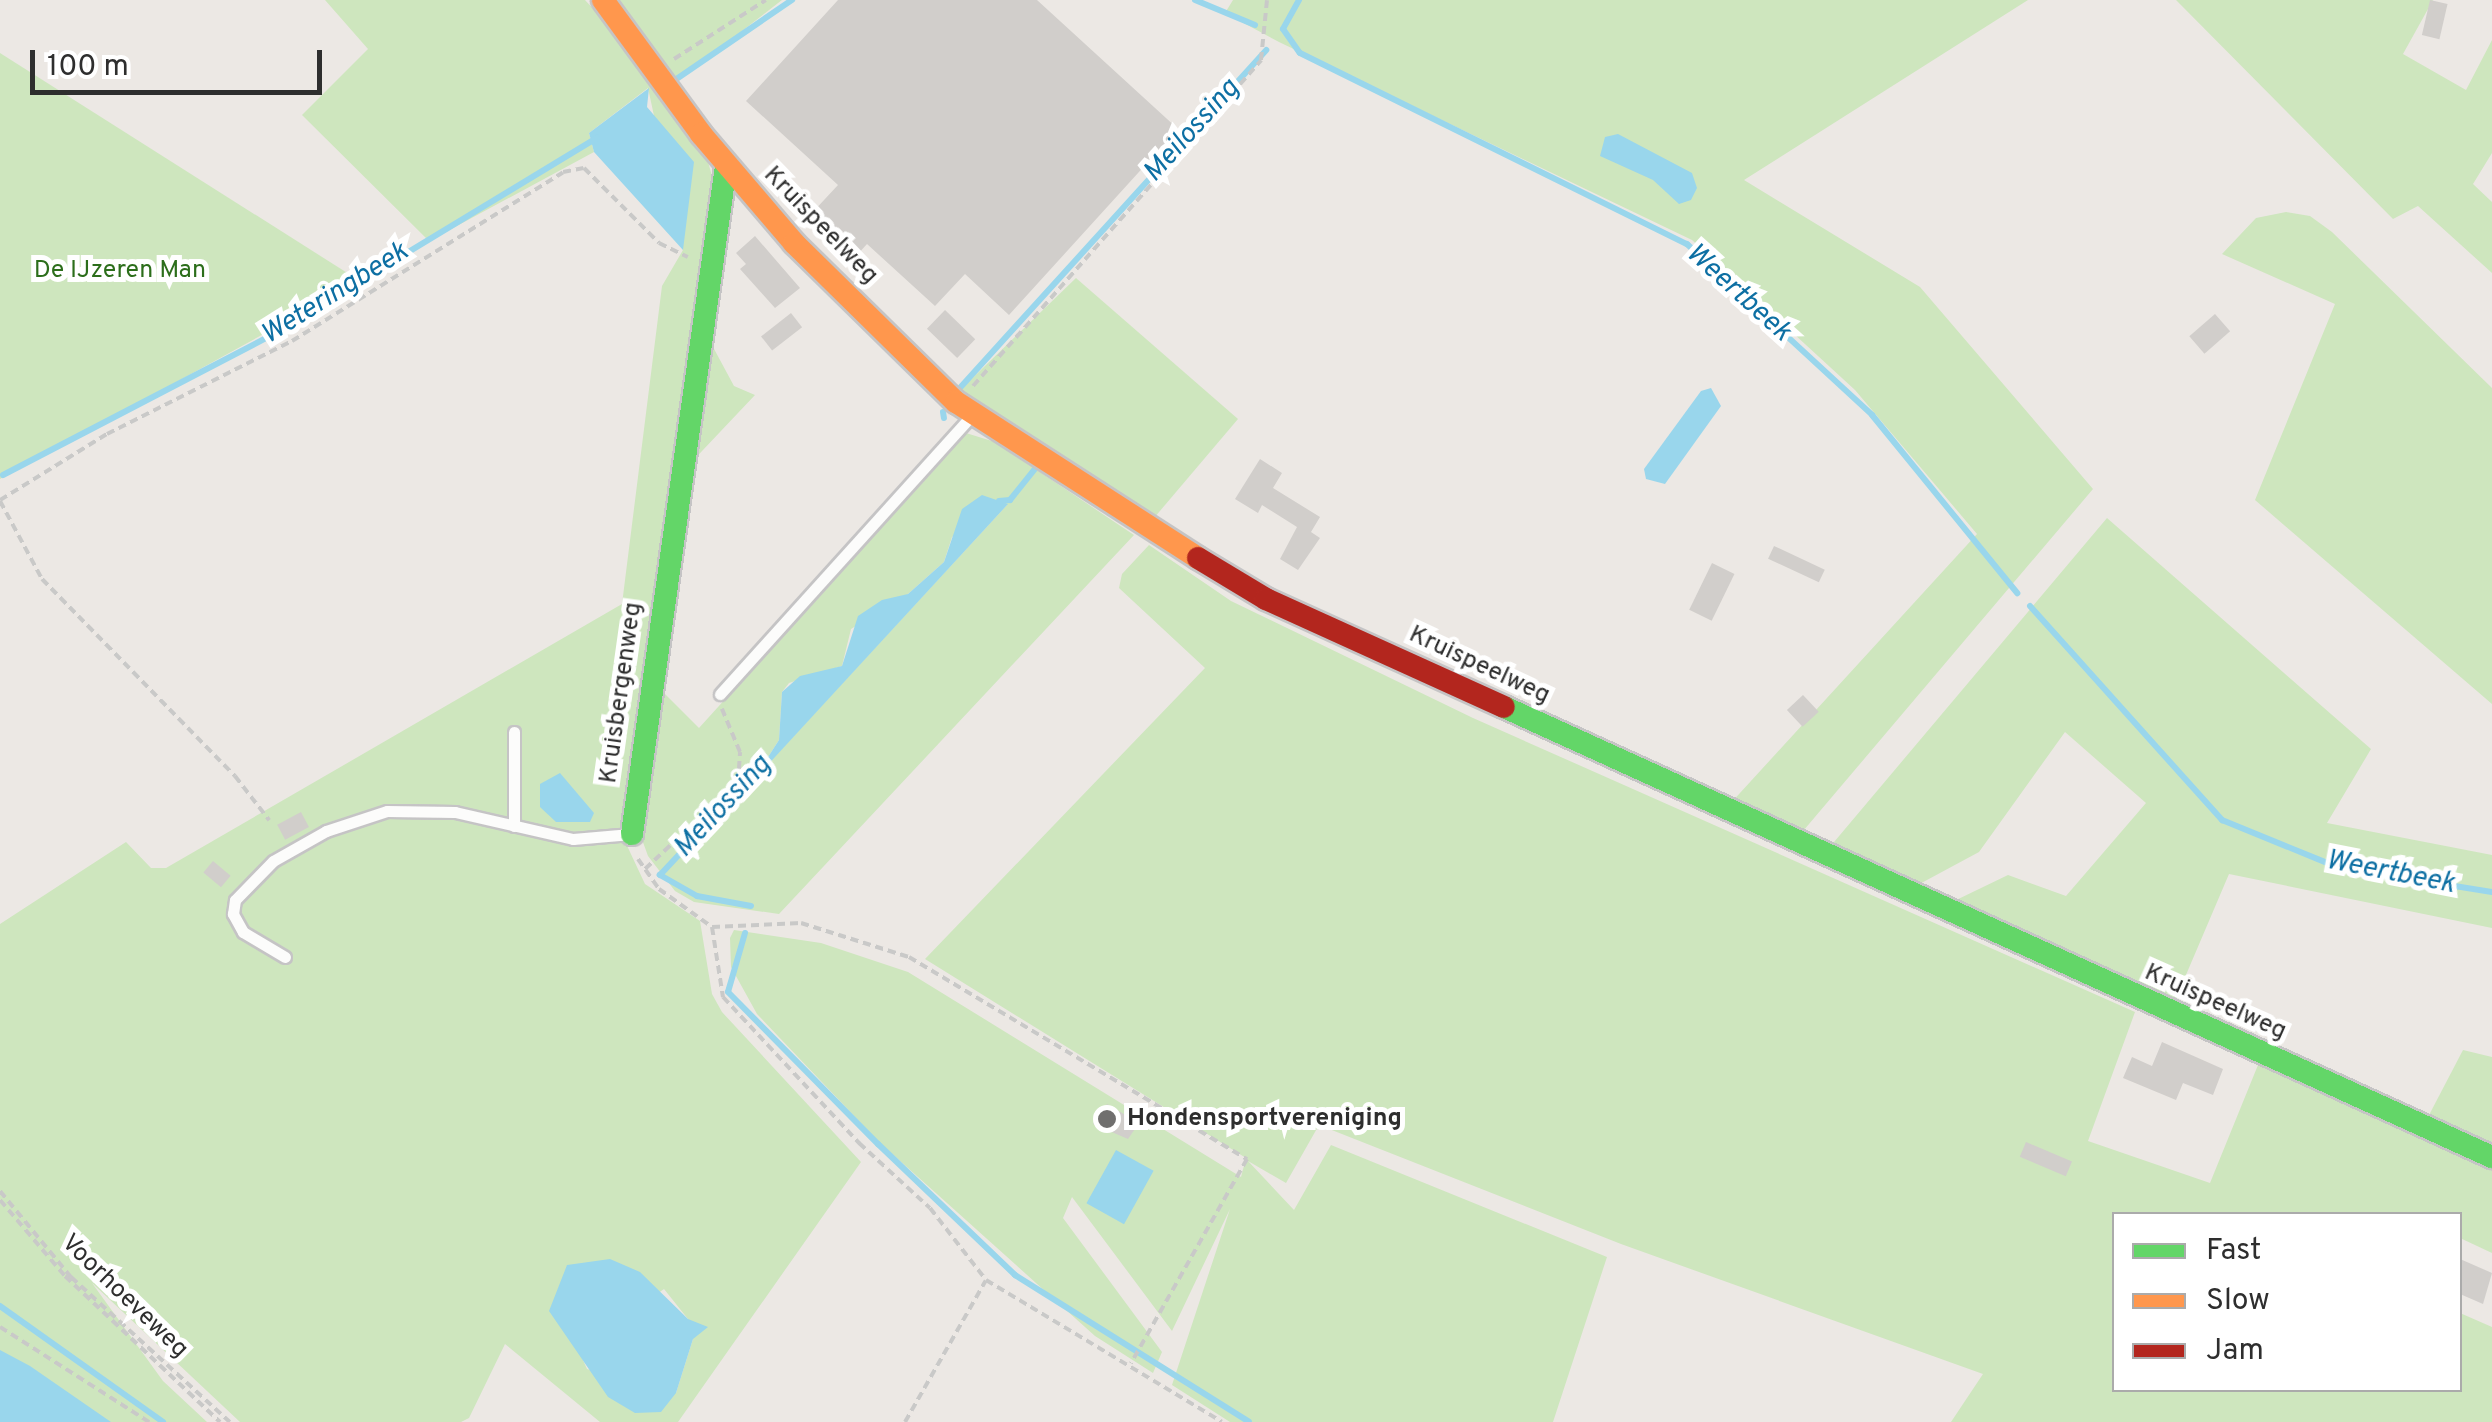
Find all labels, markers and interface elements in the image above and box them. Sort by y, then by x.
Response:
scale bar [35,30,328,92]
text: 100 m [47,49,129,86]
water label: Meilossing [1137,72,1247,190]
street label: Kruispeelweg [756,161,884,291]
water label: Weteringbeek [255,236,415,352]
water label: Weertbeek [1678,237,1798,349]
park label: De IJzeren Man [34,256,206,286]
street label: Kruisbergenweg [594,601,650,785]
street label: Kruispeelweg [1404,620,1554,712]
water label: Meilossing [667,749,779,865]
water label: Weertbeek [2323,844,2457,902]
street label: Kruispeelweg [2139,958,2291,1048]
place label: Hondensportvereniging [1127,1104,1402,1134]
marker: Hondensportvereniging [1096,1108,1118,1130]
legend [2112,1212,2462,1392]
street label: Voorhoeveweg [54,1229,194,1365]
text: Fast [2206,1233,2261,1270]
text: Slow [2206,1283,2270,1320]
text: Jam [2206,1333,2264,1370]

